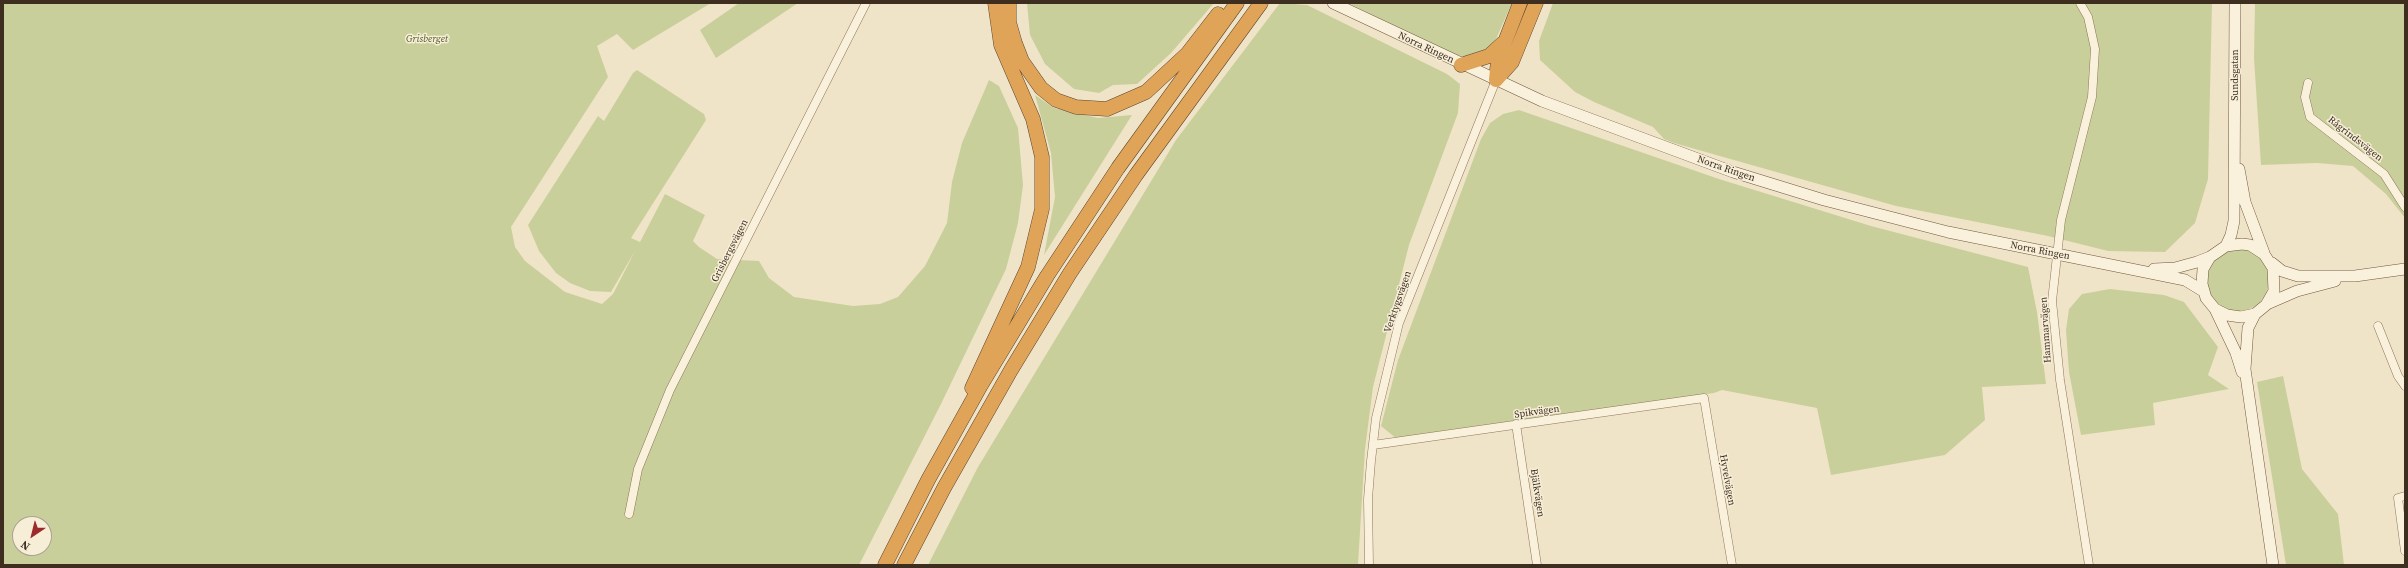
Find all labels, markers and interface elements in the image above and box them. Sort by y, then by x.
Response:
street label: Norra Ringen [1396,30,1456,66]
park label: Grisberget [406,33,448,45]
street label: Sundsgatan [2229,49,2241,101]
street label: Rågrindsvägen [2325,114,2385,164]
street label: Norra Ringen [1696,154,1756,184]
street label: Grisbergsvägen [709,218,751,284]
street label: Norra Ringen [2009,239,2071,263]
street label: Verktygsvägen [1382,270,1414,334]
street label: Hammarvägen [2038,297,2054,363]
street label: Spikvägen [1514,403,1560,421]
street label: Hyvelvägen [1717,454,1737,506]
street label: Bjälkvägen [1527,468,1547,518]
north arrow [12,516,52,556]
text: N [18,537,33,554]

